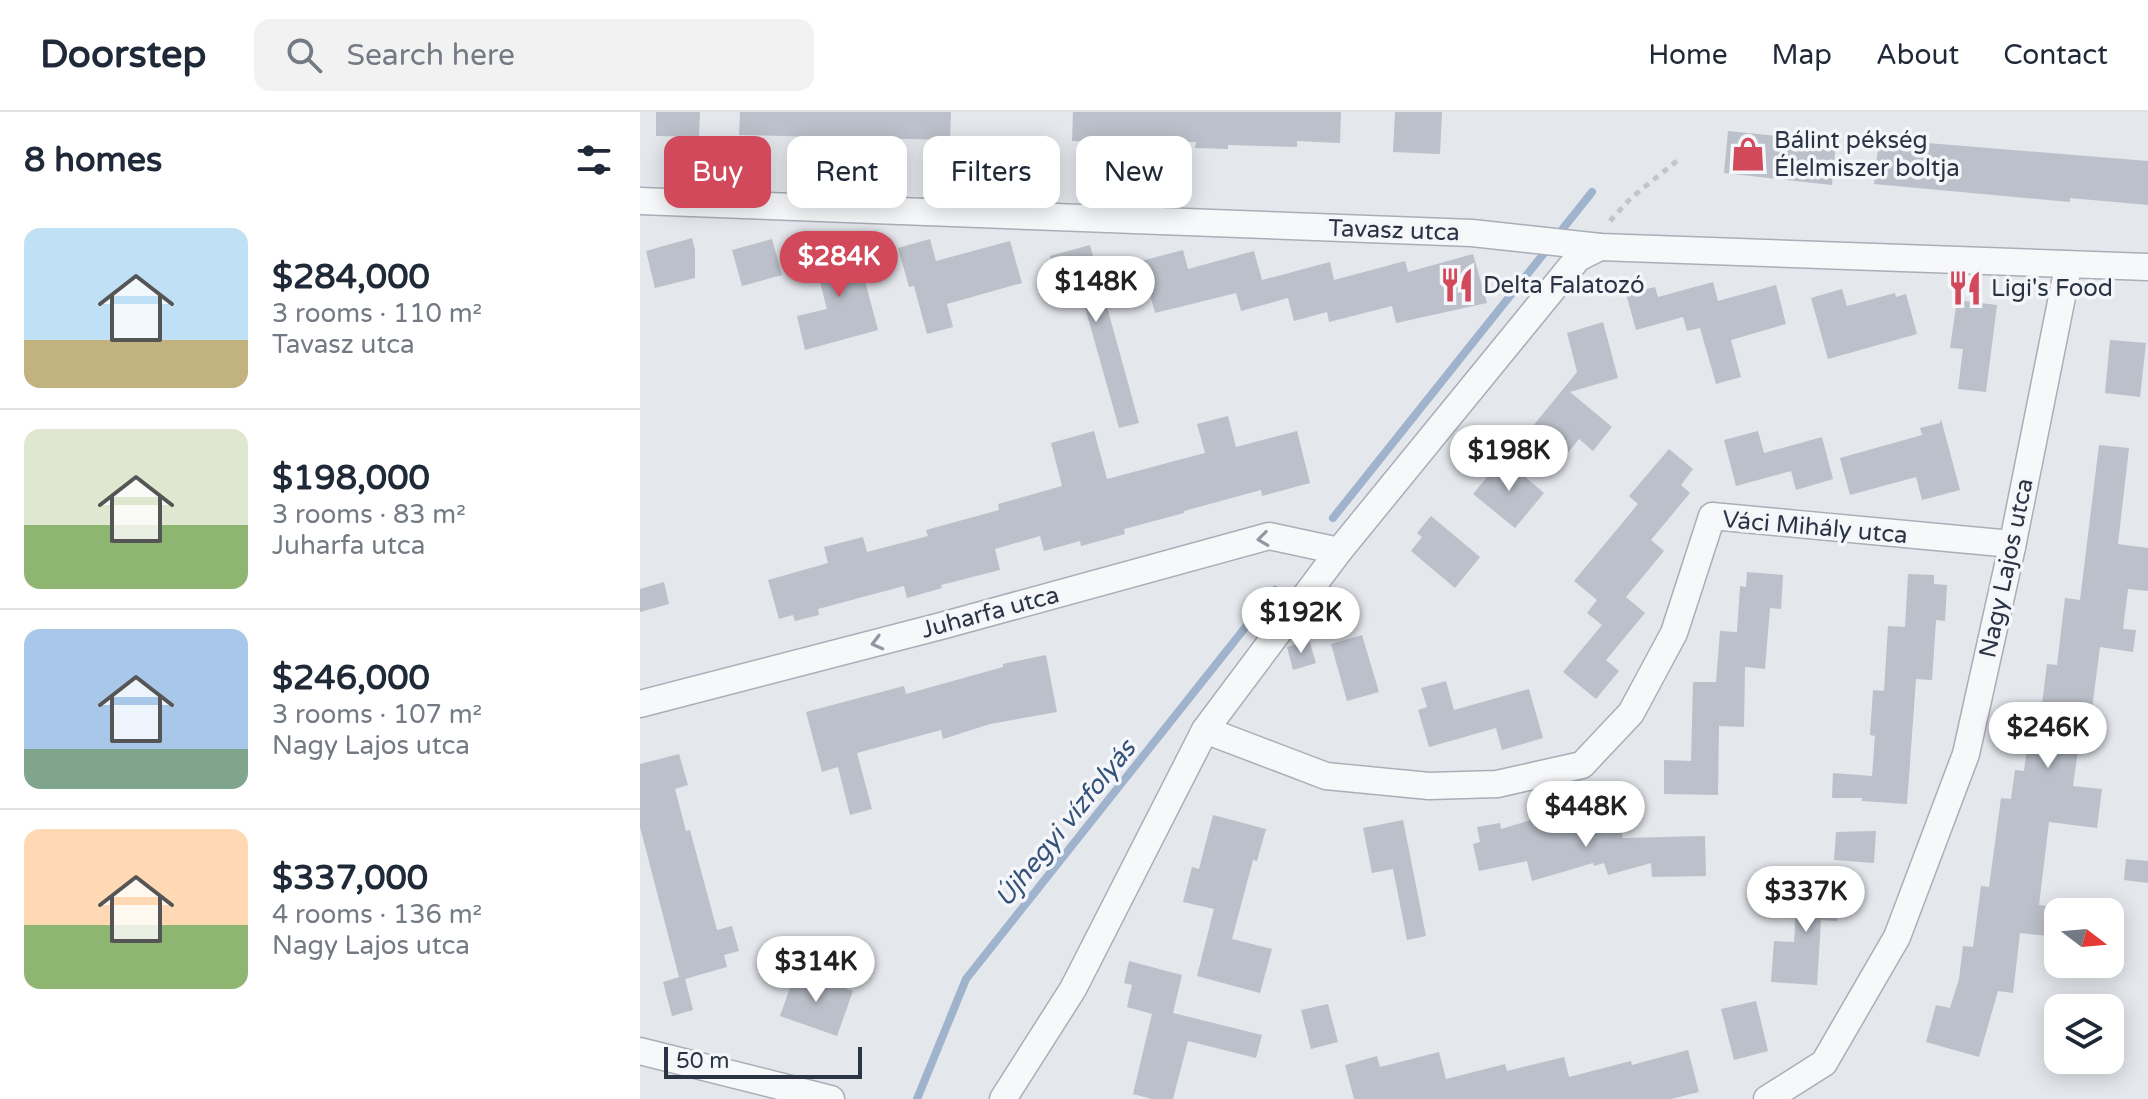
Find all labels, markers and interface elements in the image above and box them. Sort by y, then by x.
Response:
search box [254,19,814,91]
text: Doorstep [40,32,206,78]
icon: search [282,33,326,77]
text: Search here [346,37,515,74]
text: Home [1648,38,1728,72]
text: Map [1772,38,1832,72]
text: About [1876,38,1959,72]
text: Contact [2003,38,2108,72]
place label: Bálint pékség Élelmiszer boltja [1774,126,1960,183]
shop icon: Bálint pékség Élelmiszer boltja [1729,135,1767,173]
chip: Buy [664,136,771,208]
chip: Rent [787,136,907,208]
chip: Filters [923,136,1060,208]
chip: New [1076,136,1192,208]
icon: filters [572,138,616,182]
text: 8 homes [24,140,162,181]
street label: Tavasz utca [1328,214,1460,247]
pin: $284K [783,231,895,299]
text: $284K [798,241,880,272]
pin: $148K [1040,256,1152,324]
text: $284,000 [272,257,430,298]
icon: home [88,260,184,356]
text: $148K [1055,266,1137,297]
restaurant icon: Delta Falatozó [1438,266,1476,304]
restaurant icon: Ligi's Food [1946,269,1984,307]
place label: Delta Falatozó [1483,271,1645,300]
place label: Ligi's Food [1991,274,2113,303]
text: 3 rooms · 110 m² [272,298,482,329]
text: Tavasz utca [272,329,415,360]
pin: $198K [1453,425,1565,493]
text: $198K [1468,435,1550,466]
text: $198,000 [272,458,430,499]
icon: home [88,461,184,557]
street label: Nagy Lajos utca [1973,476,2040,660]
text: 3 rooms · 83 m² [272,499,466,530]
street label: Váci Mihály utca [1721,505,1909,550]
text: Juharfa utca [272,530,425,561]
one-way arrow [1256,531,1269,548]
street label: Juharfa utca [918,580,1062,645]
pin: $192K [1245,587,1357,655]
text: $192K [1260,597,1342,628]
one-way arrow [871,633,884,650]
text: $246,000 [272,658,430,699]
icon: home [88,661,184,757]
text: 3 rooms · 107 m² [272,699,482,730]
pin: $246K [1992,702,2104,770]
text: $246K [2007,712,2089,743]
text: Nagy Lajos utca [272,730,470,761]
water label: Újhegyi vízfolyás [989,732,1143,913]
pin: $448K [1530,781,1642,849]
text: $448K [1545,791,1627,822]
text: $337,000 [272,858,428,899]
icon: home [88,861,184,957]
pin: $337K [1750,866,1862,934]
text: $337K [1765,876,1847,907]
north arrow [2044,898,2124,978]
map controls [2044,898,2124,1074]
text: 4 rooms · 136 m² [272,899,482,930]
text: Nagy Lajos utca [272,930,470,961]
pin: $314K [760,936,872,1004]
text: $314K [775,946,857,977]
button: layers [2044,994,2124,1074]
scale bar [664,1043,862,1079]
text: 50 m [676,1048,730,1074]

